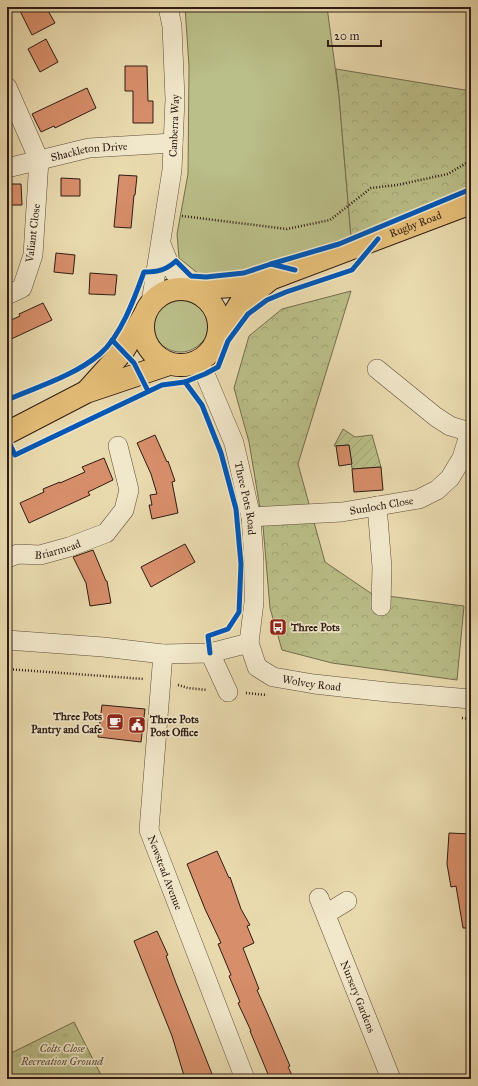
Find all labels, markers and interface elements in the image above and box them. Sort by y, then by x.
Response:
scale bar [328,22,381,48]
text: 20 m [334,29,360,43]
street label: Canberra Way [166,93,182,157]
street label: Shackleton Drive [49,139,128,164]
street label: Valiant Close [23,203,43,264]
street label: Rugby Road [387,208,444,240]
street label: Three Pots Road [232,460,259,536]
street label: Sunloch Close [348,494,415,517]
street label: Briarmead [34,537,83,562]
bus stop icon: Three Pots [268,617,288,637]
place label: Three Pots [290,621,340,634]
street label: Wolvey Road [281,672,342,693]
place label: Three Pots Pantry and Cafe [31,710,102,737]
cafe icon: Three Pots Pantry and Cafe [105,712,125,732]
place label: Three Pots Post Office [149,713,199,739]
public building icon: Three Pots Post Office [127,715,147,735]
street label: Newstead Avenue [145,833,186,912]
street label: Nursery Gardens [338,959,378,1034]
park label: Colts Close Recreation Ground [20,1042,104,1068]

